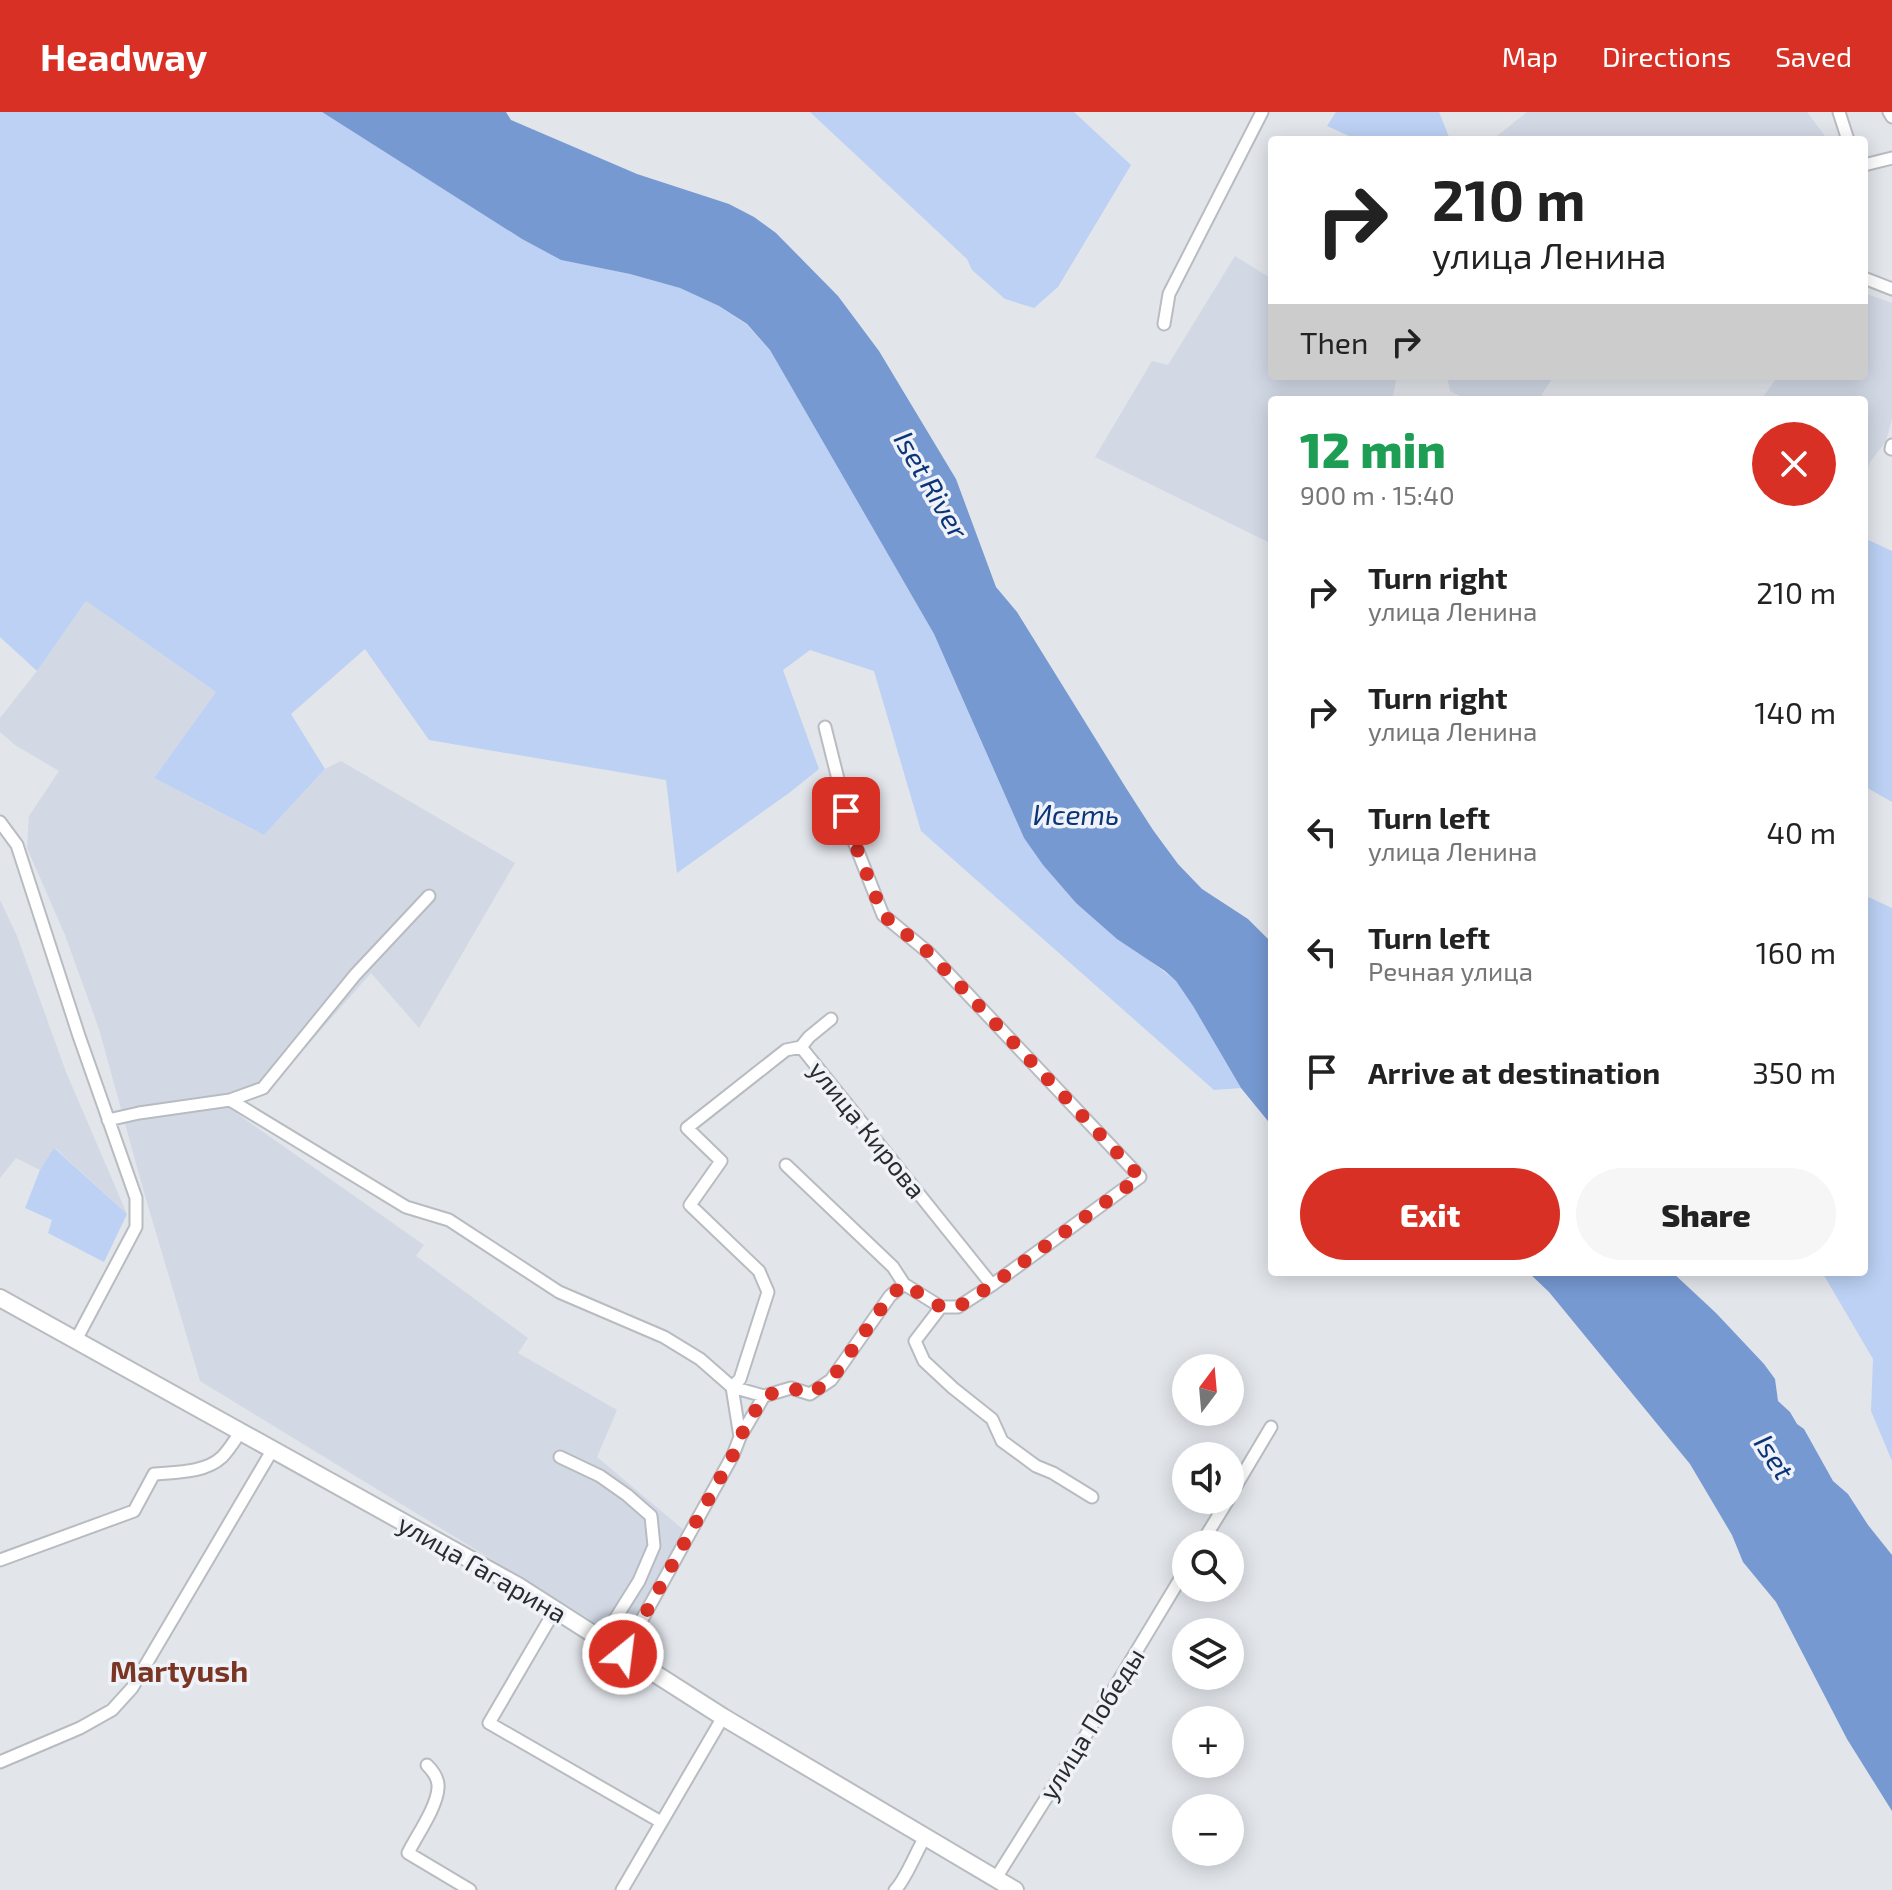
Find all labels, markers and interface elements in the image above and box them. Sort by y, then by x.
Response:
text: Headway [40,33,207,79]
text: Map [1502,39,1558,73]
text: Directions [1602,39,1731,73]
text: Saved [1775,39,1852,73]
text: 210 m [1432,165,1586,232]
icon: right [1300,168,1404,272]
text: улица Ленина [1432,233,1666,276]
icon: right [1384,320,1428,364]
text: Then [1300,324,1368,360]
text: 12 min [1300,420,1446,478]
button: close [1752,422,1836,506]
water label: Iset River [888,425,977,545]
text: 900 m · 15:40 [1300,479,1455,510]
text: Turn right [1368,559,1508,595]
icon: right [1300,570,1344,614]
text: 210 m [1756,574,1836,610]
text: улица Ленина [1368,595,1537,626]
text: Turn right [1368,679,1508,715]
icon: right [1300,690,1344,734]
text: 140 m [1755,694,1836,730]
text: улица Ленина [1368,715,1537,746]
pin [812,777,880,845]
icon: arrive [824,789,868,833]
water label: Исеть [1033,797,1119,831]
text: Turn left [1368,799,1490,835]
icon: left [1300,810,1344,854]
text: 40 m [1766,814,1836,850]
text: улица Ленина [1368,835,1537,866]
text: Turn left [1368,919,1490,955]
icon: left [1300,930,1344,974]
text: 160 m [1756,934,1836,970]
text: Речная улица [1368,955,1533,986]
icon: arrive [1300,1050,1344,1094]
street label: улица Кирова [802,1054,933,1205]
text: Arrive at destination [1368,1054,1660,1090]
text: 350 m [1752,1054,1836,1090]
button: Exit [1300,1168,1560,1260]
button: Share [1576,1168,1836,1260]
north arrow [1172,1354,1244,1426]
map controls [1172,1354,1244,1866]
water label: Iset [1748,1427,1802,1486]
button: sound [1172,1442,1244,1514]
street label: улица Гагарина [392,1507,573,1629]
button: search [1172,1530,1244,1602]
position arrow [581,1612,665,1696]
button: layers [1172,1618,1244,1690]
street label: улица Победы [1032,1641,1151,1805]
district label: Martyush [110,1652,248,1689]
button: + [1172,1706,1244,1778]
button: − [1172,1794,1244,1866]

